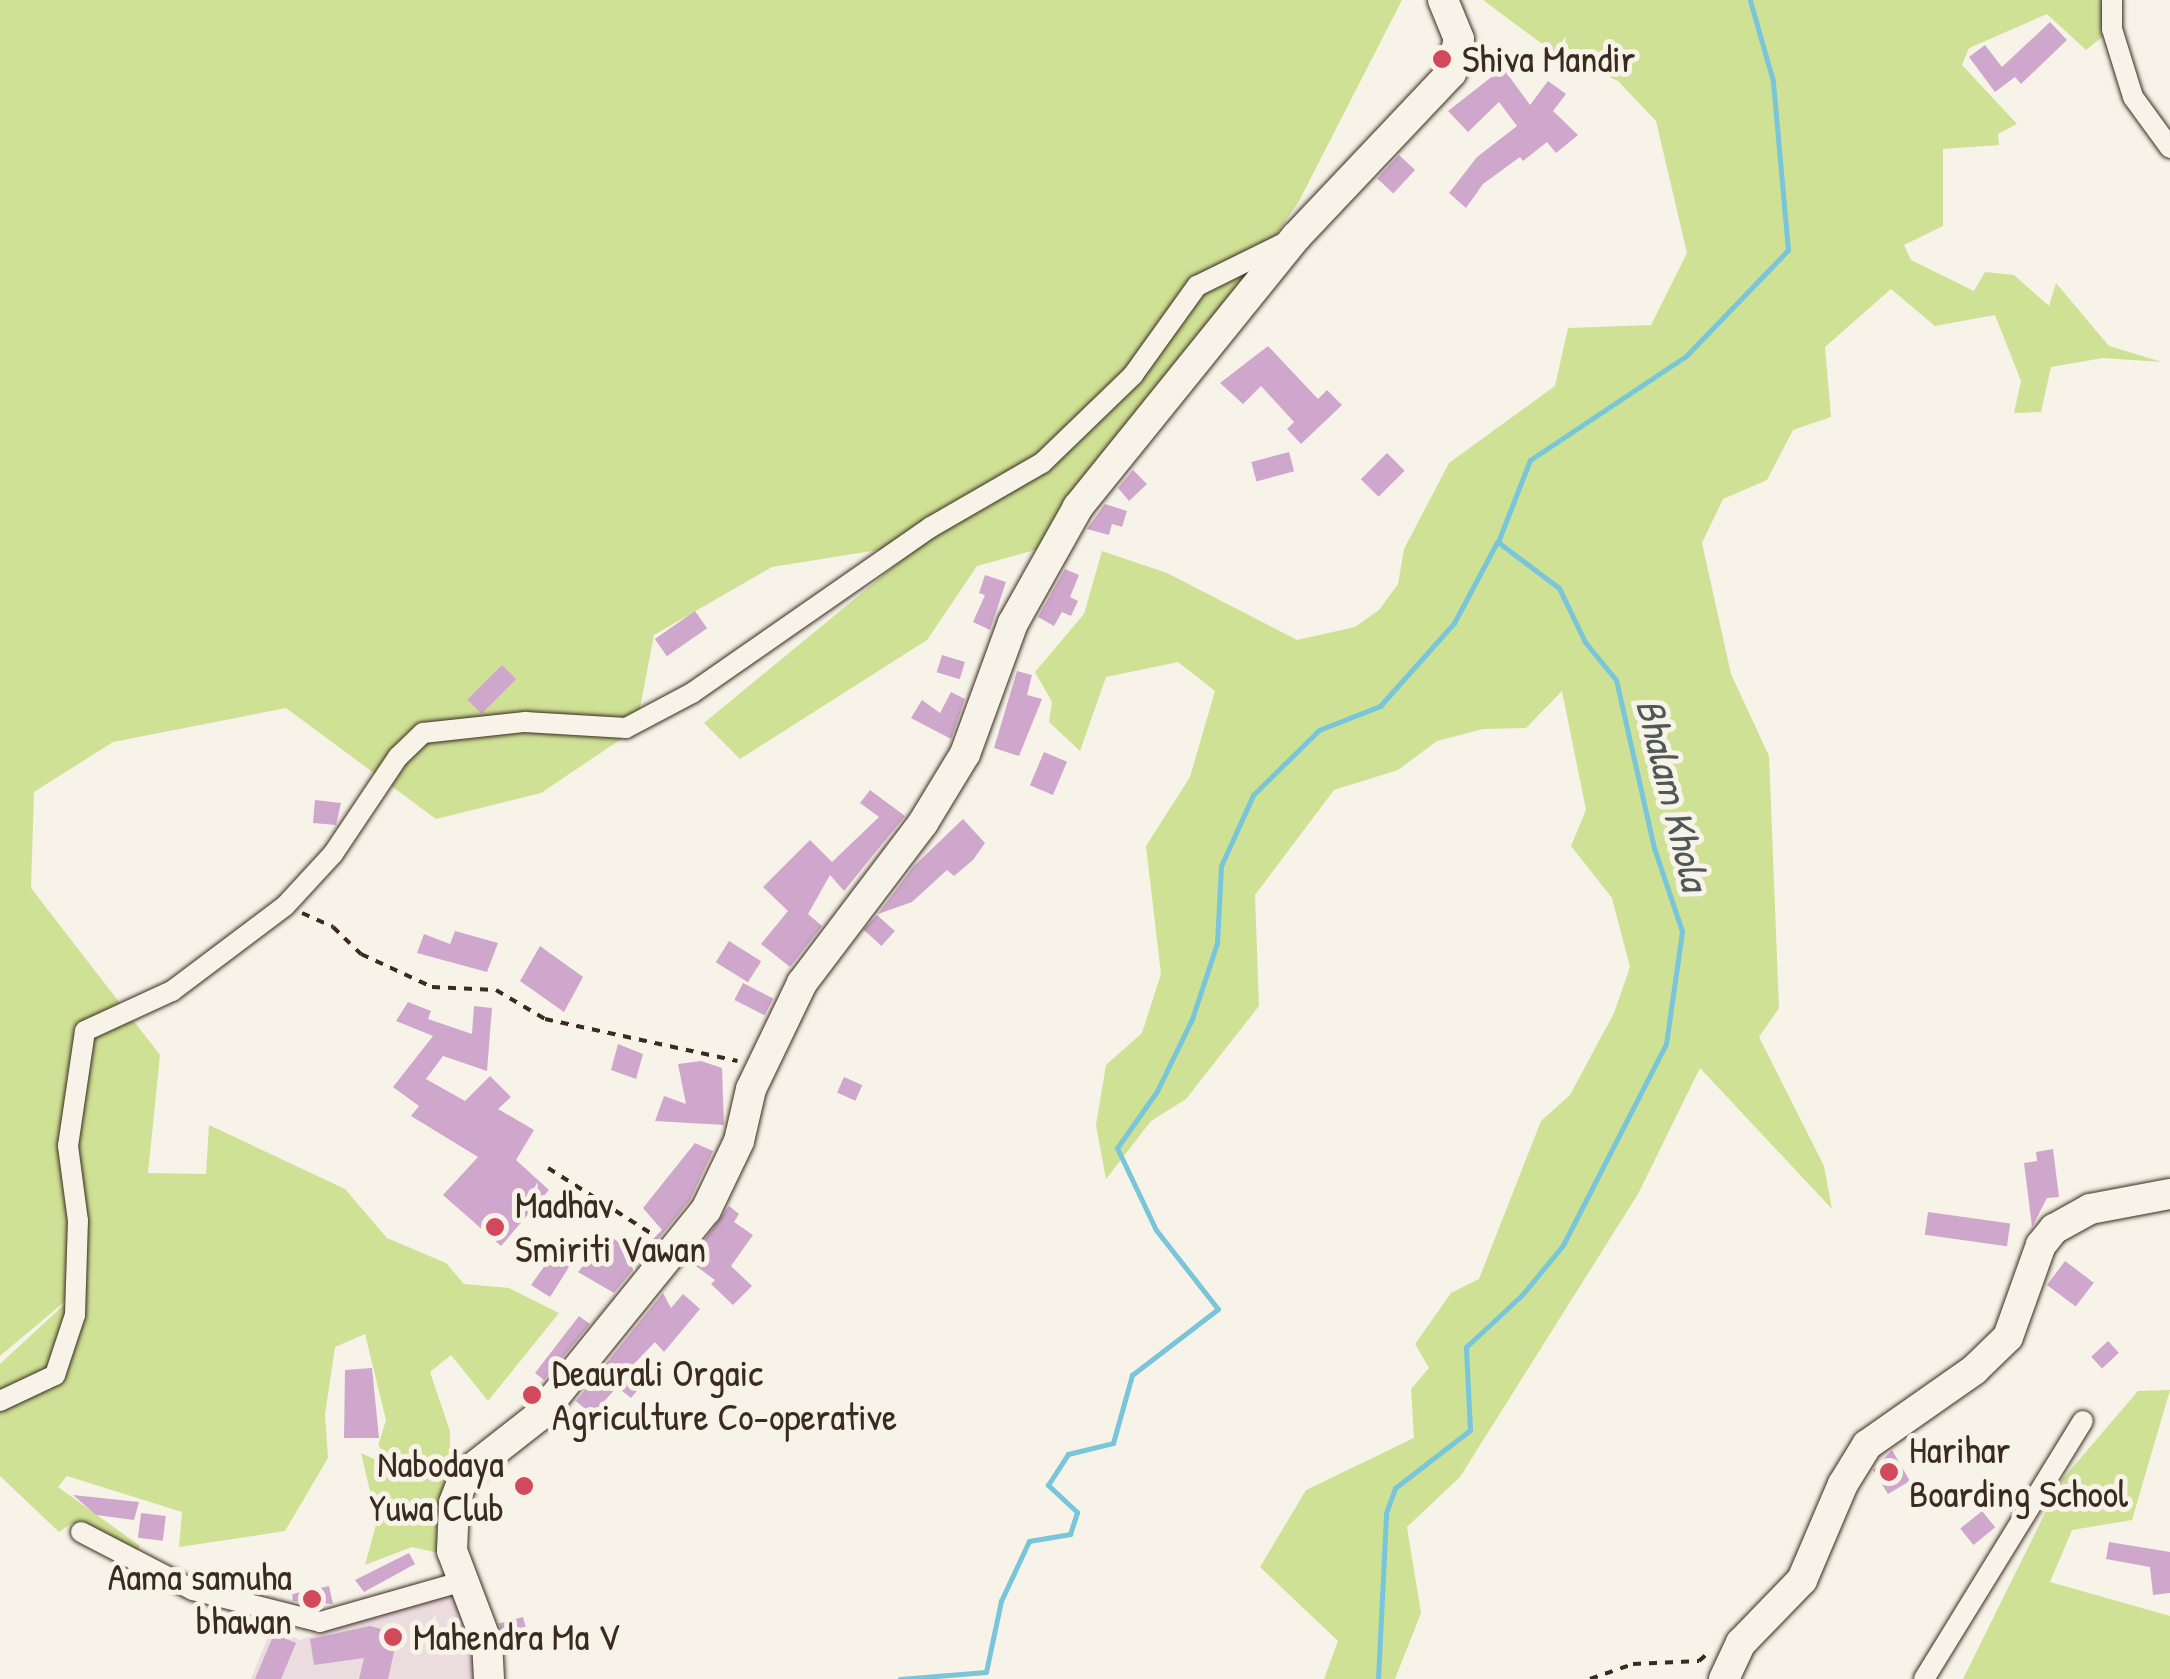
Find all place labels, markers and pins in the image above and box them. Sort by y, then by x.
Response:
place label: Shiva Mandir [1462,36,1635,82]
marker: Shiva Mandir [1431,48,1453,70]
place label: Madhav Smiriti Vawan [515,1182,706,1272]
marker: Madhav Smiriti Vawan [484,1216,506,1238]
place label: Deaurali Orgaic Agriculture Co-operative [552,1350,897,1440]
marker: Deaurali Orgaic Agriculture Co-operative [521,1384,543,1406]
place label: Harihar Boarding School [1909,1427,2128,1516]
place label: Nabodaya Yuwa Club [369,1441,504,1530]
marker: Harihar Boarding School [1878,1461,1900,1483]
marker: Nabodaya Yuwa Club [513,1475,535,1497]
place label: Aama samuha bhawan [108,1554,292,1644]
marker: Aama samuha bhawan [301,1588,323,1610]
place label: Mahendra Ma V [413,1614,619,1660]
marker: Mahendra Ma V [382,1626,404,1648]

